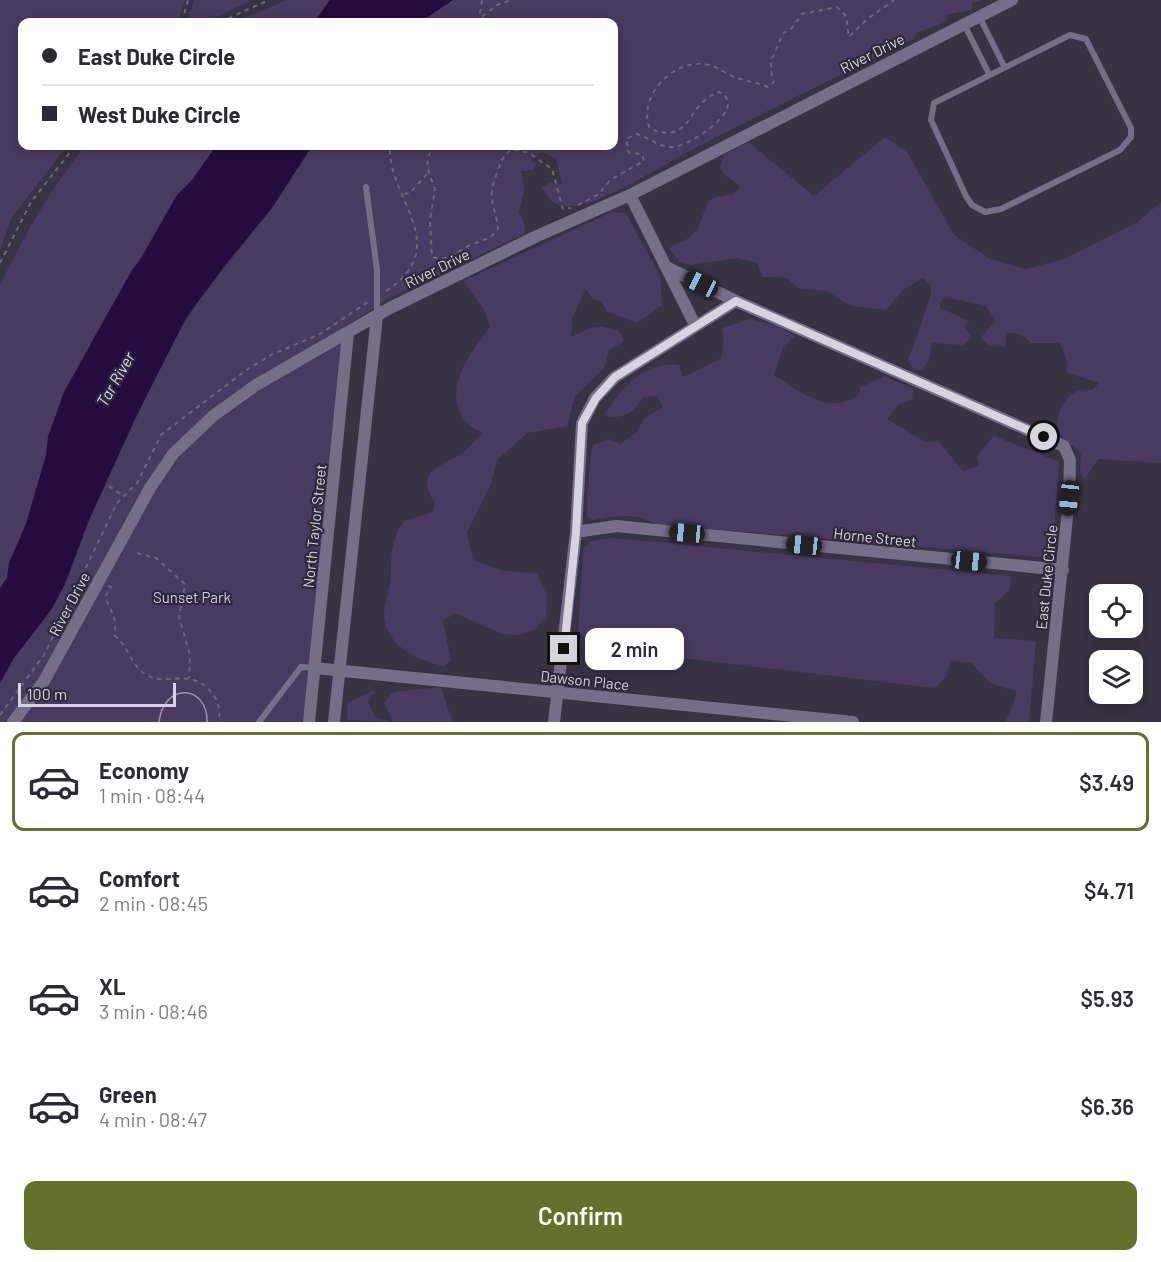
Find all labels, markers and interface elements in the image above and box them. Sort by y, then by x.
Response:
street label: River Drive [837,29,907,77]
text: East Duke Circle [78,43,235,69]
text: West Duke Circle [78,101,240,127]
street label: River Drive [402,245,472,291]
car [681,268,721,300]
water label: Tar River [92,347,139,410]
route start [1030,423,1057,450]
street label: North Taylor Street [299,463,329,589]
car [1058,479,1080,517]
car [668,522,706,544]
street label: Horne Street [833,524,917,550]
street label: East Duke Circle [1032,524,1060,630]
car [785,534,823,556]
car [950,550,988,572]
street label: River Drive [45,569,93,639]
map controls [1089,584,1143,704]
button: locate [1089,584,1143,638]
park label: Sunset Park [153,588,231,606]
callout: 2 min [585,628,684,670]
route end [550,635,577,662]
text: 2 min [611,637,658,661]
button: layers [1089,650,1143,704]
street label: Dawson Place [540,666,630,694]
scale bar [18,680,176,708]
text: 100 m [27,684,67,703]
icon: car [27,755,81,809]
text: Economy [99,757,189,783]
text: $3.49 [1079,769,1134,795]
text: 1 min · 08:44 [99,783,205,807]
icon: car [27,863,81,917]
text: Comfort [99,865,180,891]
text: $4.71 [1084,877,1134,903]
text: 2 min · 08:45 [99,891,208,915]
icon: car [27,971,81,1025]
text: XL [99,973,125,999]
text: $5.93 [1081,985,1134,1011]
text: 3 min · 08:46 [99,999,208,1023]
icon: car [27,1079,81,1133]
text: Green [99,1081,157,1107]
text: $6.36 [1081,1093,1134,1119]
text: 4 min · 08:47 [99,1107,207,1131]
button: Confirm [24,1181,1137,1250]

